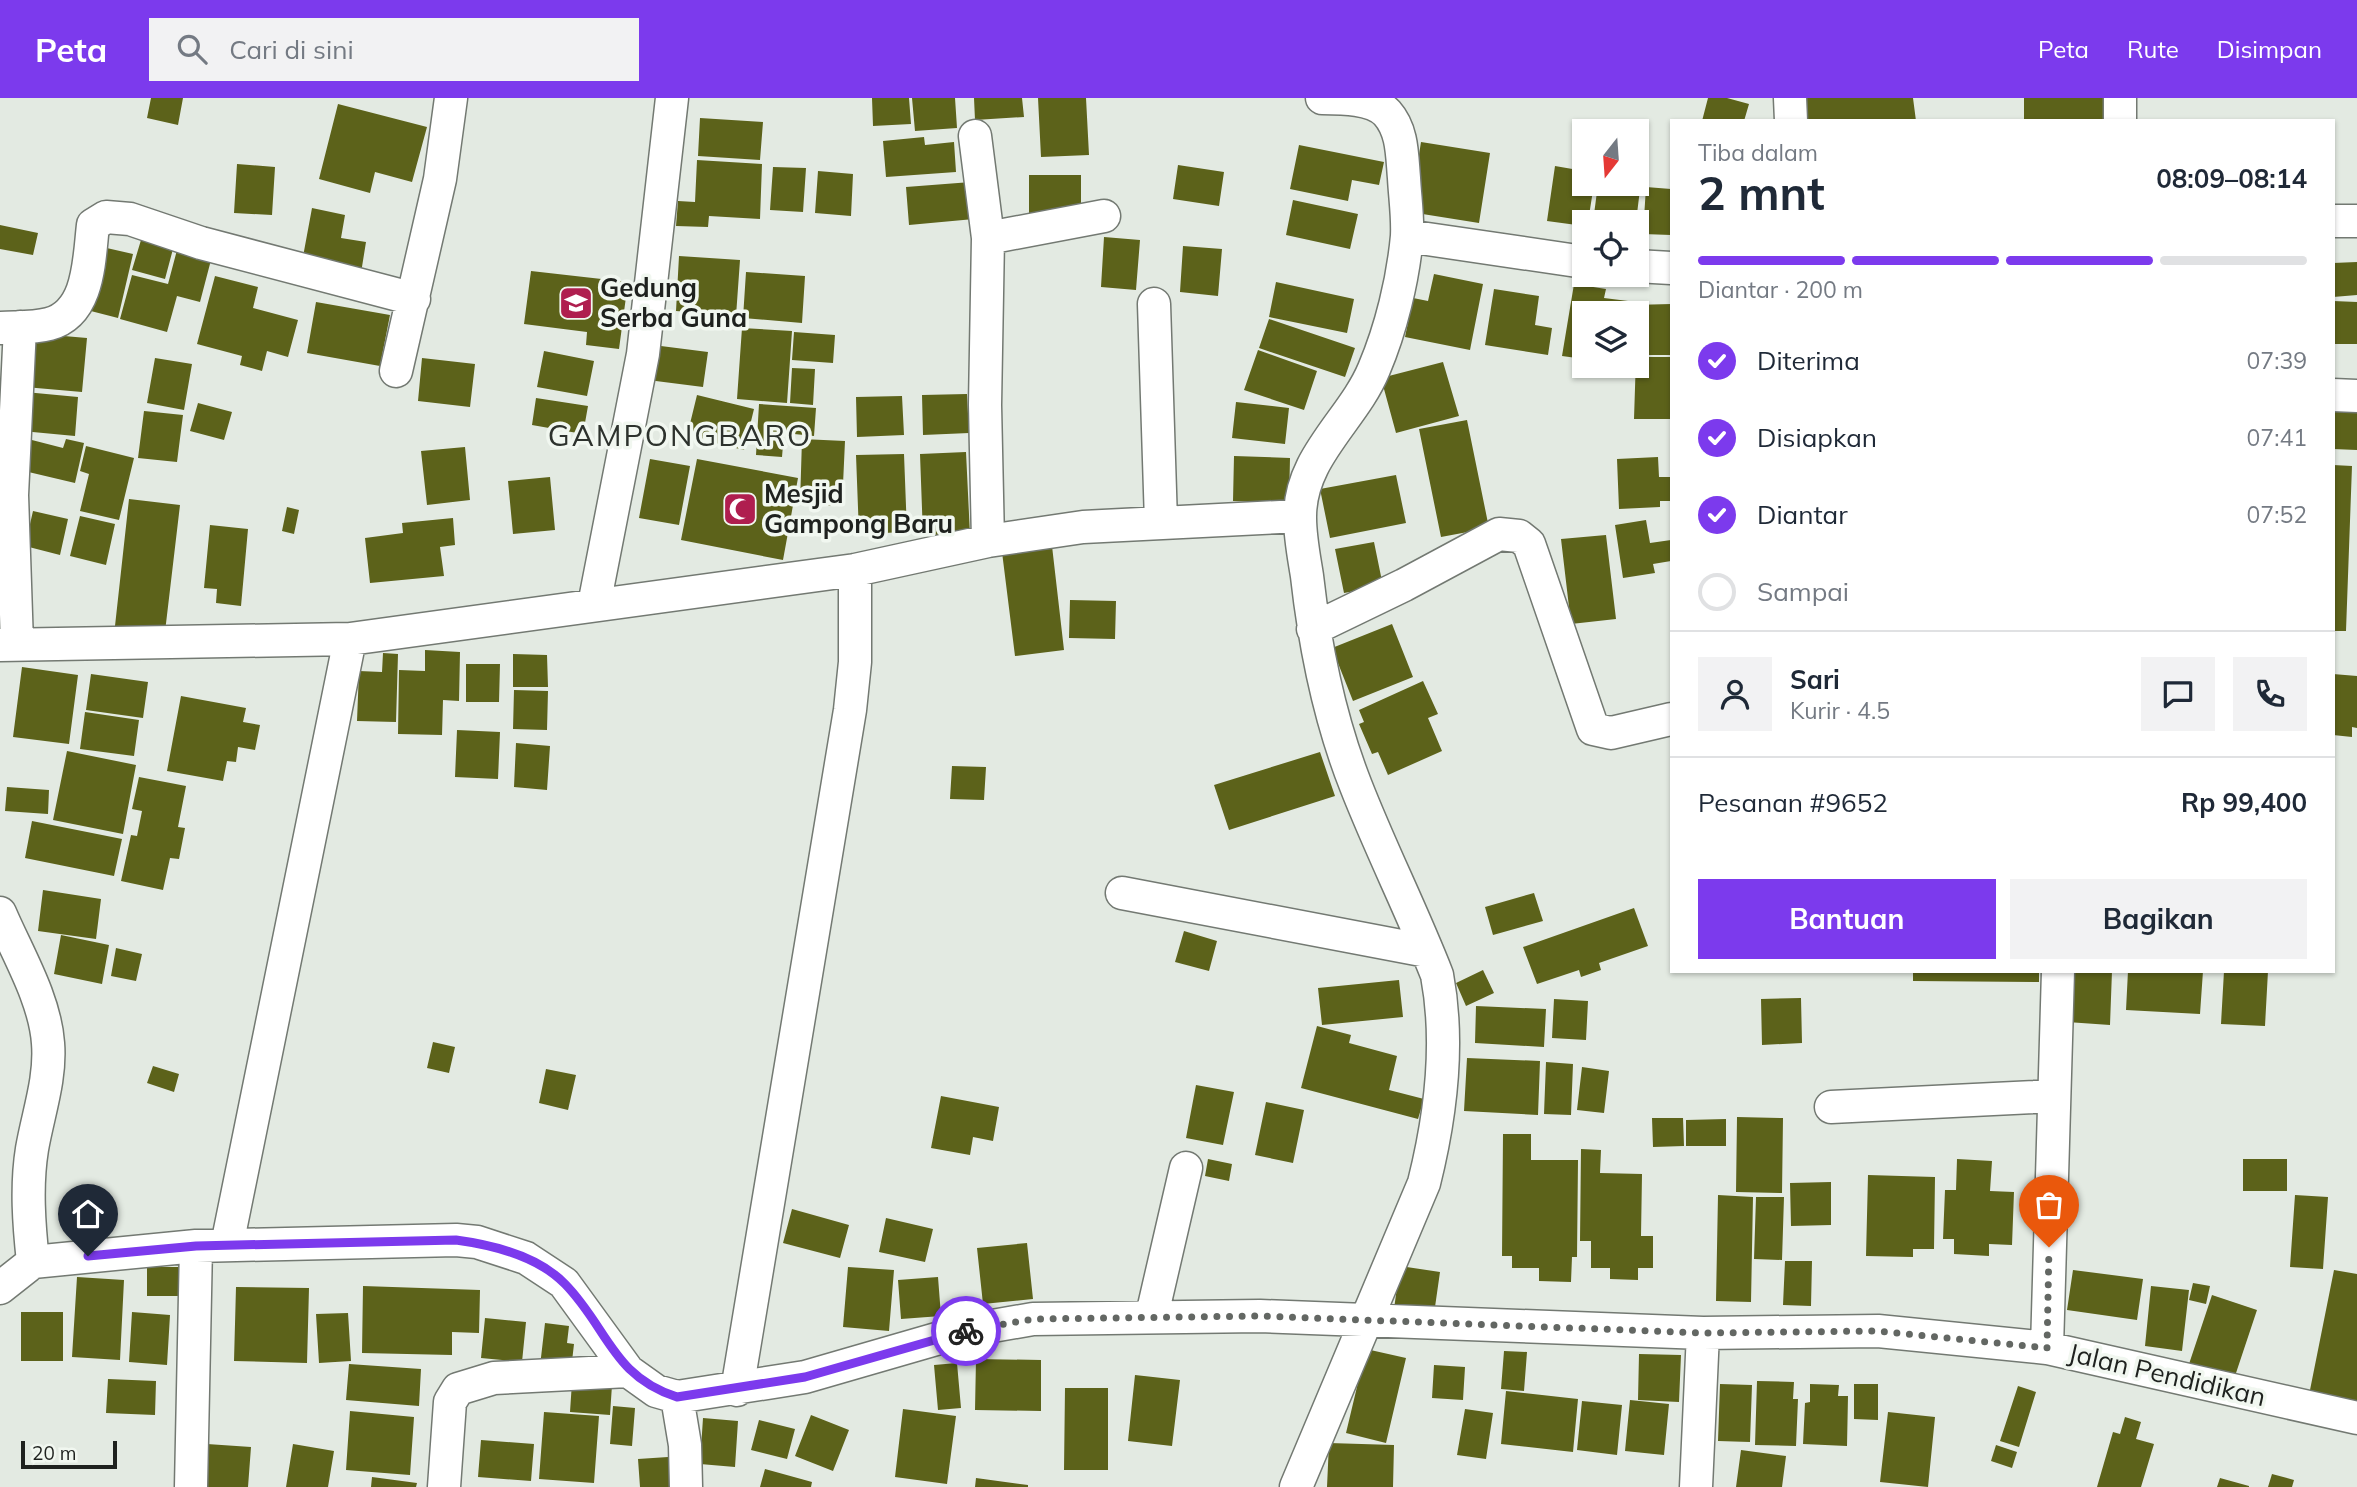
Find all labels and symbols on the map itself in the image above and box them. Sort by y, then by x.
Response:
north arrow [1572,119,1648,196]
place label: Gedung Serba Guna [600,271,747,334]
school or university icon: Gedung Serba Guna [557,284,595,322]
district label: GAMPONGBARO [548,416,812,454]
place label: Mesjid Gampong Baru [764,477,953,540]
mosque icon: Mesjid Gampong Baru [721,490,759,528]
pin [2019,1175,2079,1247]
pin [58,1184,118,1256]
courier [931,1296,1001,1366]
street label: Jalan Pendidikan [2065,1336,2269,1413]
scale bar [21,1438,117,1470]

